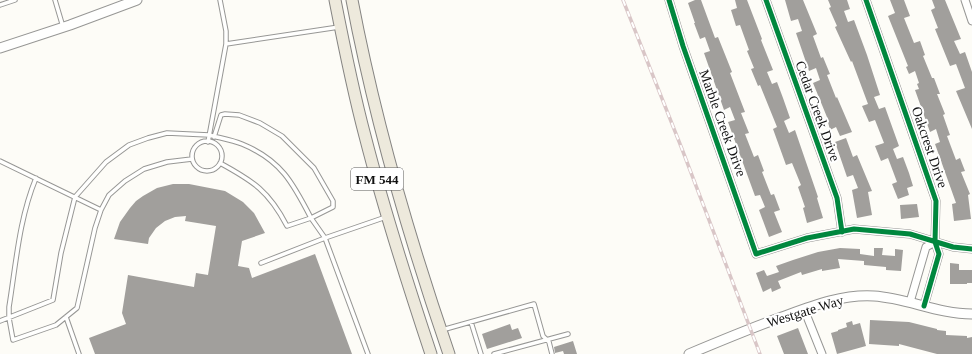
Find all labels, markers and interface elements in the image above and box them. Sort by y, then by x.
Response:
street label: Cedar Creek Drive [792,59,843,163]
street label: Marble Creek Drive [696,68,749,179]
street label: Oakcrest Drive [909,104,950,190]
road number: FM 544 [351,168,403,190]
street label: Westgate Way [765,293,845,330]

